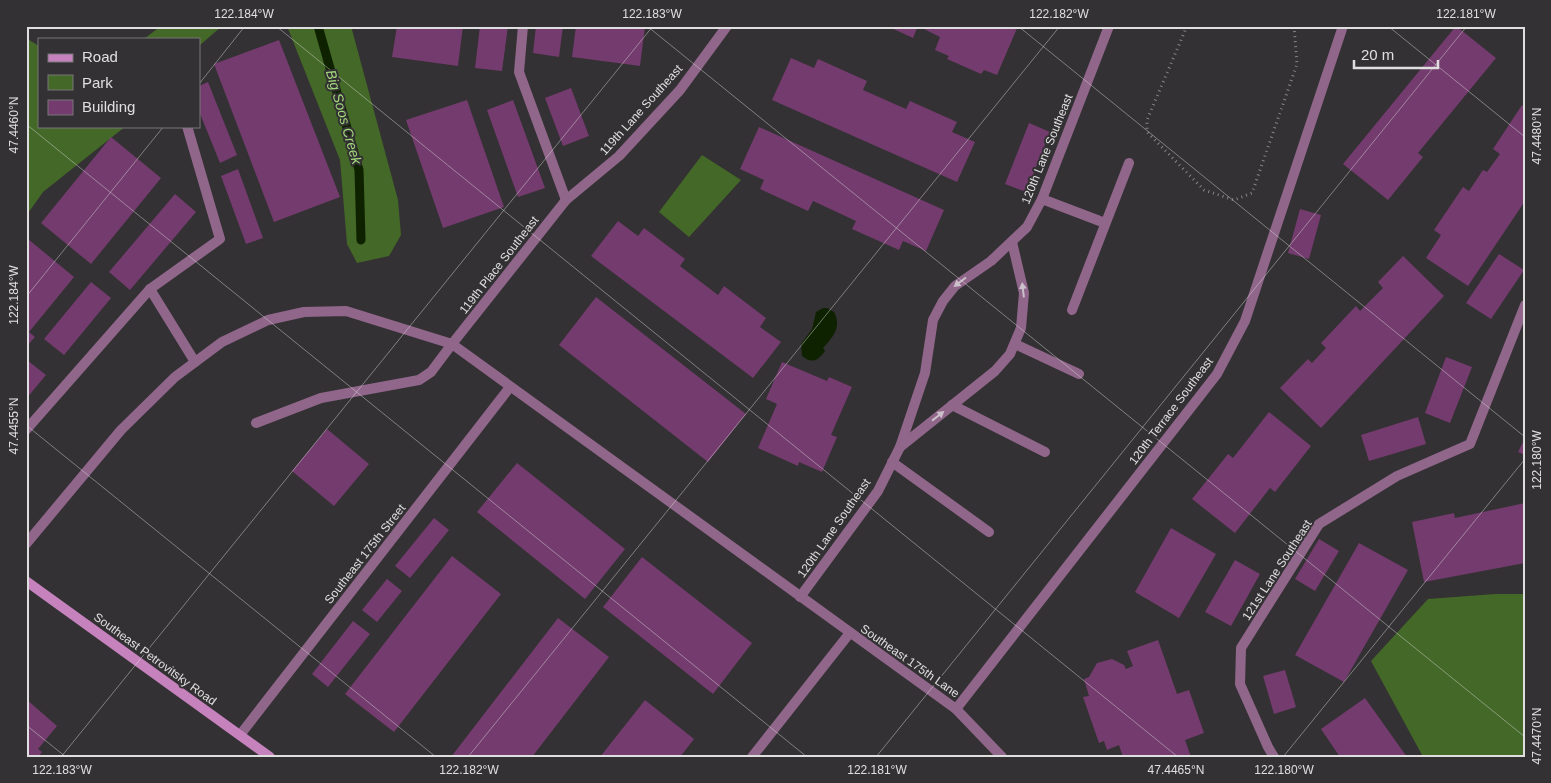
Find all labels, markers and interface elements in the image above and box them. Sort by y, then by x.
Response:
text: 122.184°W [214,7,274,21]
text: 122.183°W [622,7,682,21]
text: 122.182°W [1029,7,1089,21]
text: 122.181°W [1436,7,1496,21]
legend [38,38,200,128]
scale bar [1354,38,1437,70]
text: 20 m [1361,46,1394,63]
text: Road [82,48,118,65]
street label: 119th Lane Southeast [597,62,686,158]
water label: Big Soos Creek [323,68,365,167]
text: Park [82,74,113,91]
street label: 120th Lane Southeast [1019,91,1076,206]
text: 47.4460°N [7,97,21,153]
text: Building [82,98,135,115]
text: 47.4480°N [1530,108,1544,164]
street label: 119th Place Southeast [457,213,542,317]
text: 122.184°W [7,265,21,325]
one-way arrow [954,277,967,288]
one-way arrow [1019,281,1027,297]
street label: 120th Terrace Southeast [1126,354,1216,467]
text: 47.4455°N [7,398,21,454]
one-way arrow [931,411,944,422]
text: 122.180°W [1530,430,1544,490]
street label: 120th Lane Southeast [795,475,874,580]
street label: Southeast 175th Street [322,501,409,607]
street label: 121st Lane Southeast [1239,517,1315,623]
street label: Southeast Petrovitsky Road [91,610,219,708]
street label: Southeast 175th Lane [858,622,962,701]
text: 47.4470°N [1530,708,1544,764]
text: 122.183°W [32,763,92,777]
text: 122.182°W [439,763,499,777]
text: 122.181°W [847,763,907,777]
text: 47.4465°N [1148,763,1204,777]
text: 122.180°W [1254,763,1314,777]

